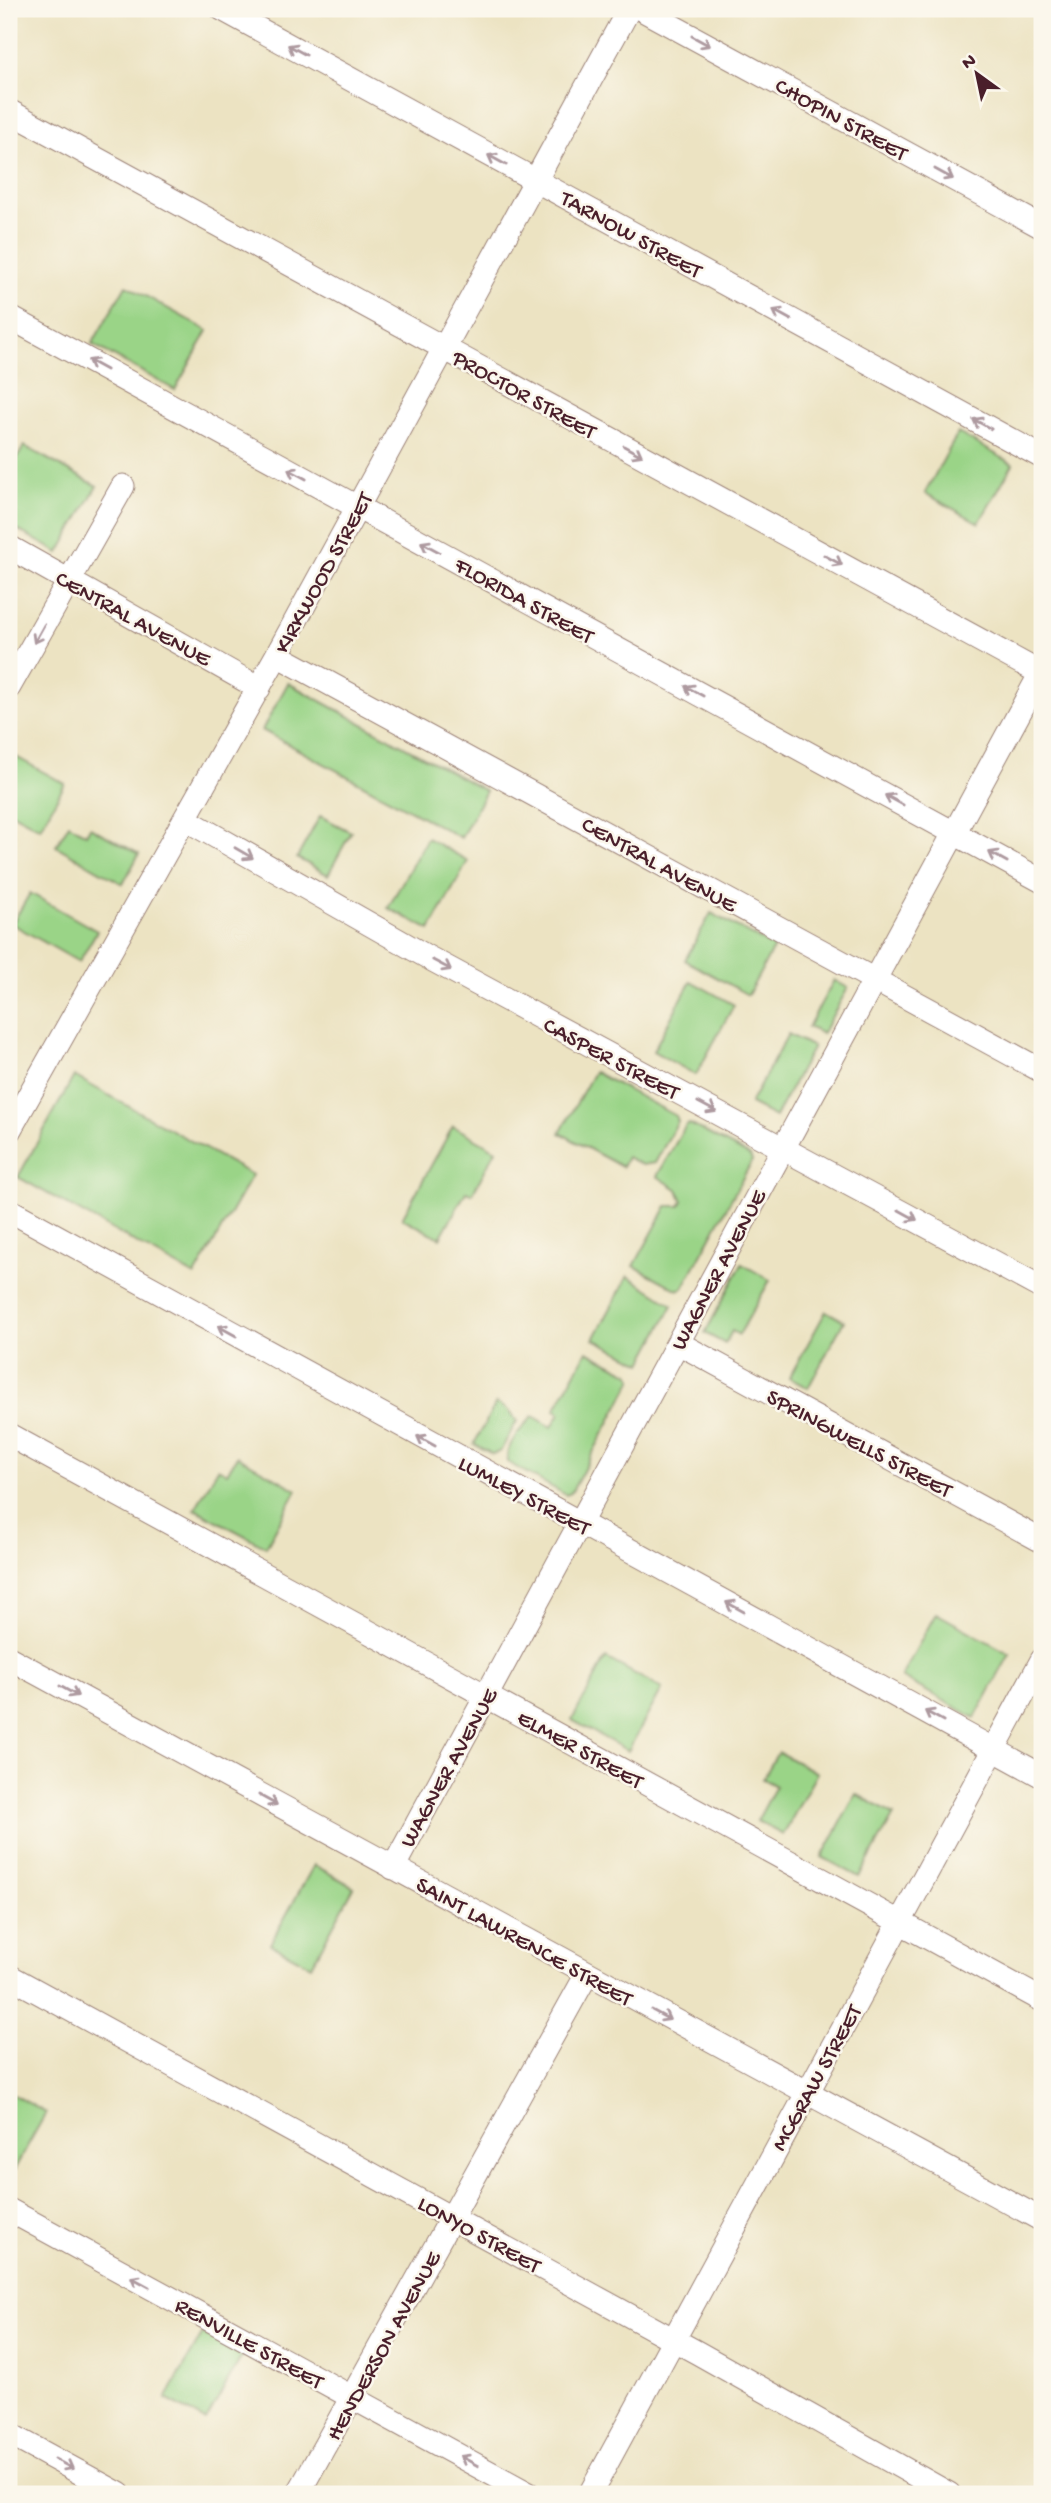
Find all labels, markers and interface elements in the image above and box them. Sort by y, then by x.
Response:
one-way arrow [690,35,711,48]
north arrow [942,38,1012,108]
one-way arrow [287,43,308,56]
text: N [958,50,981,76]
street label: CHOPIN STREET [769,74,912,169]
one-way arrow [487,153,507,167]
one-way arrow [933,167,953,181]
street label: TARNOW STREET [553,185,707,287]
one-way arrow [773,308,793,322]
street label: PROCTOR STREET [446,345,601,447]
one-way arrow [88,358,108,372]
one-way arrow [973,417,993,431]
one-way arrow [622,445,643,459]
one-way arrow [287,467,308,480]
street label: KIRKWOOD STREET [270,488,381,659]
one-way arrow [420,540,441,553]
street label: FLORIDA STREET [448,552,599,652]
one-way arrow [822,554,843,567]
street label: CENTRAL AVENUE [50,566,216,675]
one-way arrow [32,623,46,643]
one-way arrow [685,684,705,698]
one-way arrow [884,793,905,806]
street label: CENTRAL AVENUE [576,812,742,921]
one-way arrow [233,847,254,860]
one-way arrow [988,850,1009,863]
one-way arrow [431,959,452,972]
street label: CASPER STREET [538,1013,684,1108]
one-way arrow [696,1101,717,1115]
street label: WAGNER AVENUE [666,1184,775,1355]
one-way arrow [897,1208,917,1222]
one-way arrow [218,1324,238,1338]
street label: SPRINGWELLS STREET [761,1385,957,1506]
one-way arrow [417,1434,437,1448]
street label: LUMLEY STREET [453,1451,595,1544]
one-way arrow [725,1600,745,1614]
street label: WAGNER AVENUE [395,1683,506,1853]
one-way arrow [58,1684,78,1698]
street label: ELMER STREET [512,1705,648,1797]
one-way arrow [924,1709,945,1722]
one-way arrow [258,1793,278,1807]
street label: SAINT LAWRENCE STREET [410,1872,637,2014]
street label: MCGRAW STREET [767,2000,870,2156]
one-way arrow [651,2008,671,2022]
street label: LONYO STREET [412,2191,545,2281]
street label: HENDERSON AVENUE [322,2246,449,2446]
one-way arrow [131,2275,151,2289]
street label: RENVILLE STREET [169,2293,328,2398]
one-way arrow [459,2454,480,2468]
one-way arrow [53,2458,74,2471]

